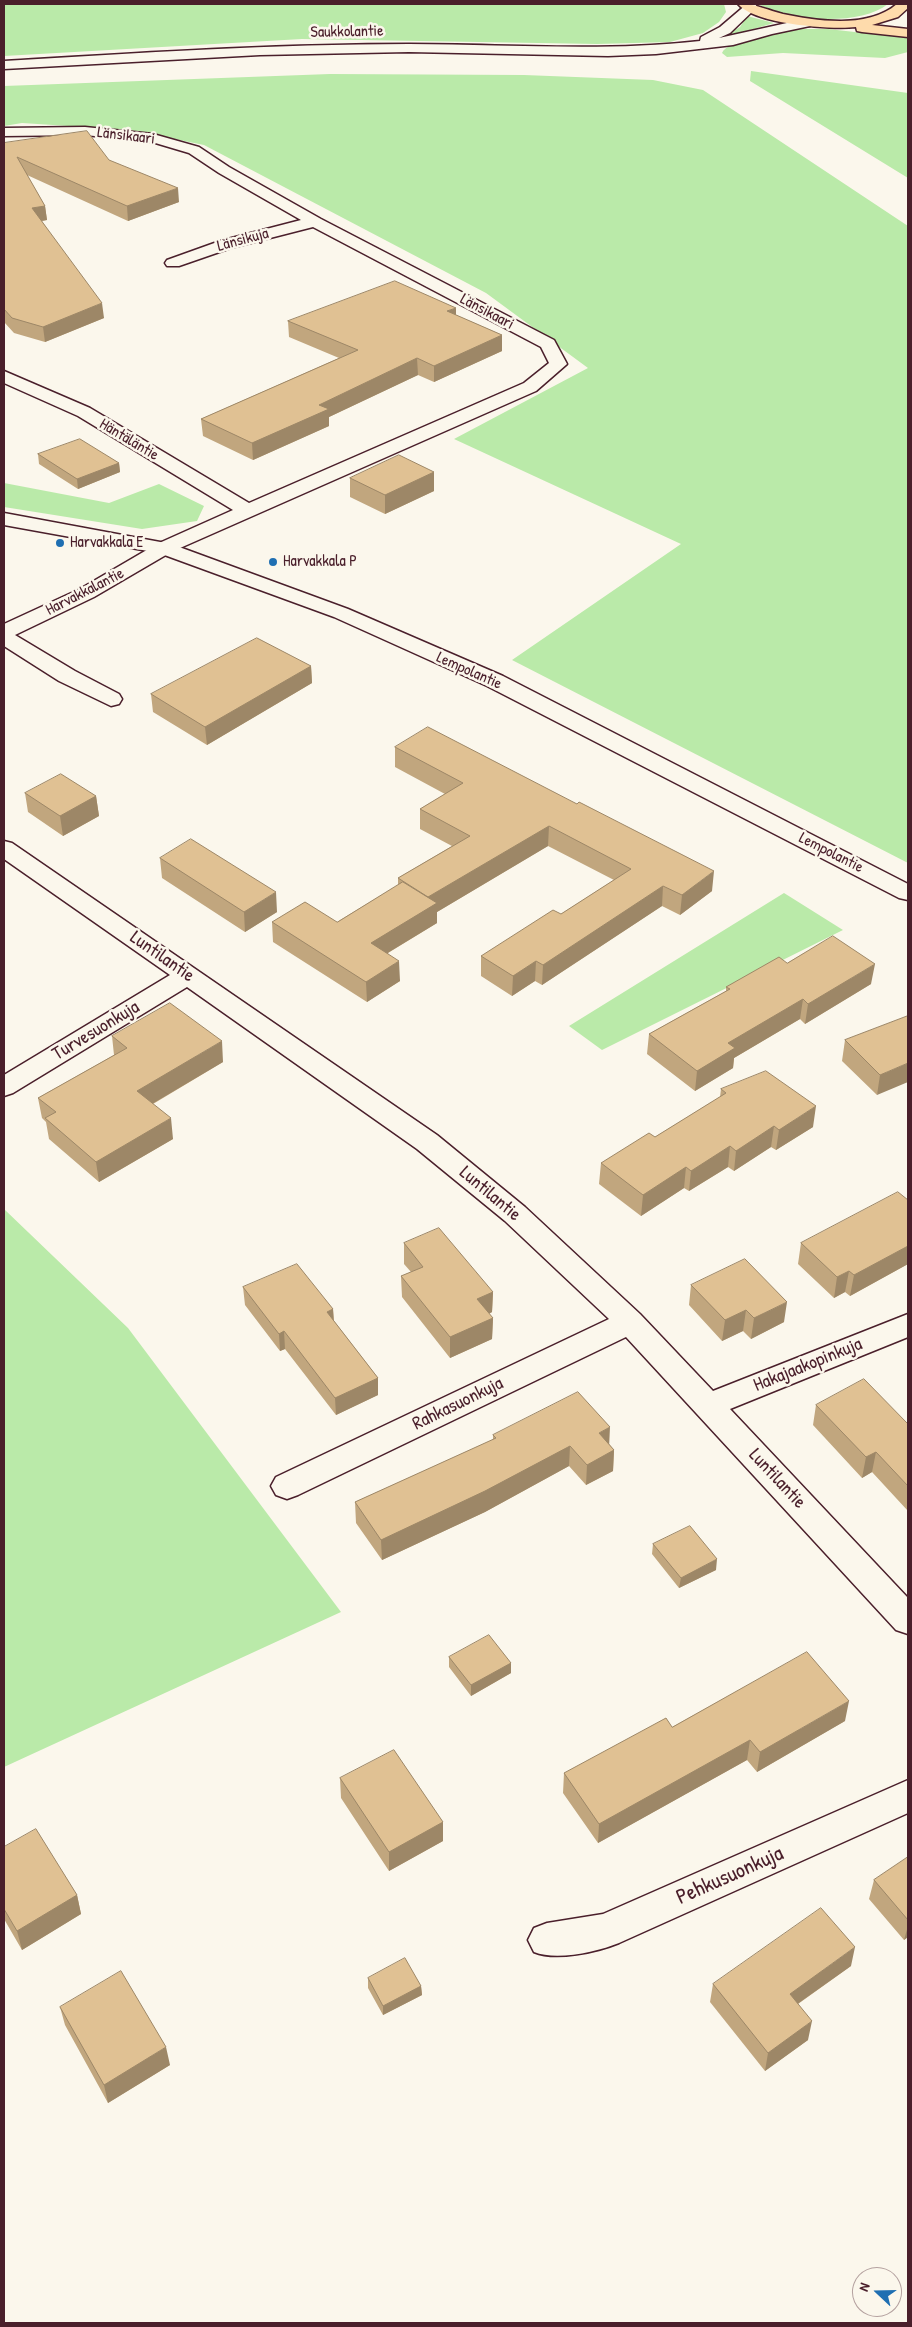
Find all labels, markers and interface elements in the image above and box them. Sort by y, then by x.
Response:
street label: Saukkolantie [310,22,384,42]
street label: Länsikaari [96,123,156,149]
street label: Länsikuja [215,224,271,256]
street label: Länsikaari [457,290,517,334]
street label: Häntäläntie [96,415,162,465]
place label: Harvakkala E [70,533,143,553]
marker: Harvakkala E [54,537,66,549]
place label: Harvakkala P [283,552,357,572]
marker: Harvakkala P [267,556,279,568]
street label: Harvakkalantie [43,564,127,620]
street label: Lempolantie [433,648,505,694]
street label: Lempolantie [796,829,866,877]
street label: Luntilantie [125,927,199,987]
street label: Turvesuonkuja [48,996,144,1066]
street label: Luntilantie [455,1162,525,1226]
street label: Hakajaakopinkuja [750,1333,866,1397]
street label: Rahkasuonkuja [409,1372,507,1436]
street label: Luntilantie [744,1444,810,1514]
street label: Pehkusuonkuja [672,1841,788,1911]
north arrow [852,2267,902,2317]
text: N [853,2280,874,2294]

